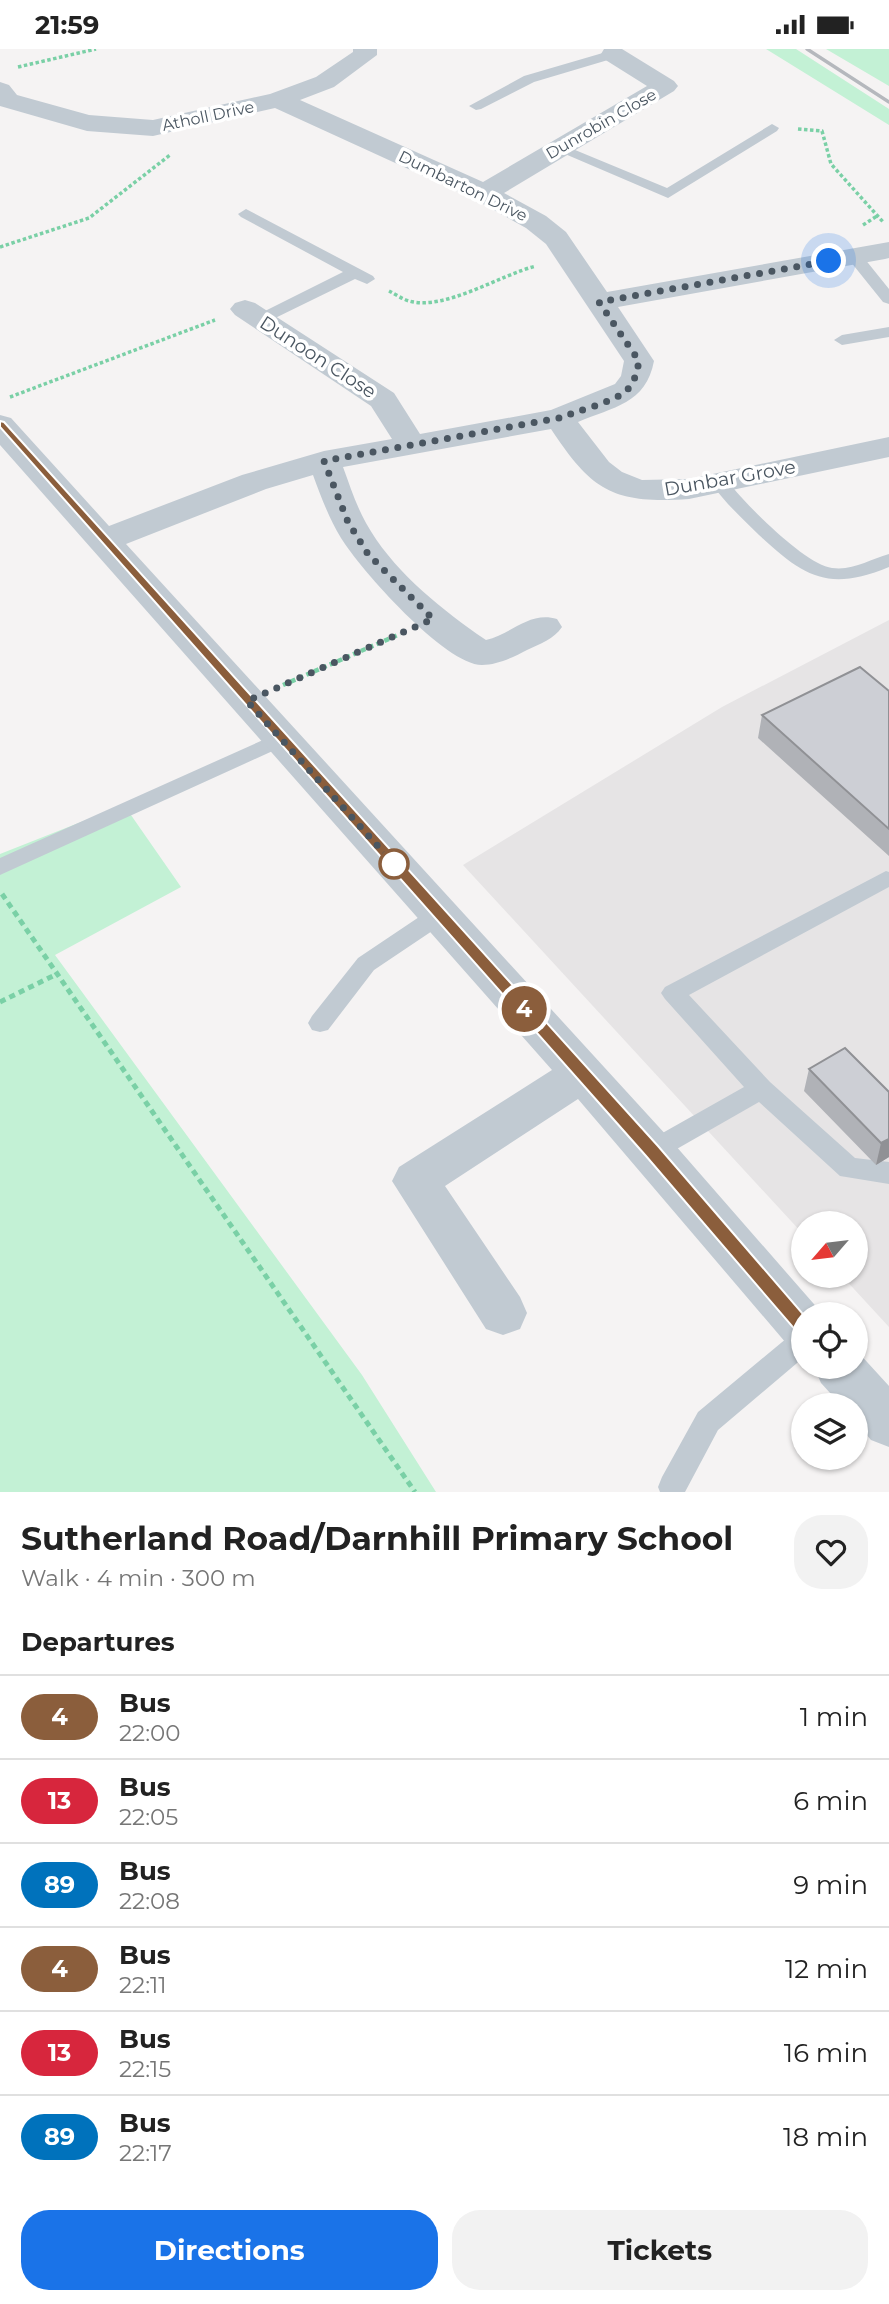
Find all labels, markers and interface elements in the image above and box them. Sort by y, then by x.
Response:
text: 21:59 [35,9,99,41]
street label: Dunrobin Close [542,85,660,163]
street label: Atholl Drive [160,97,256,135]
street label: Dumbarton Drive [395,147,531,225]
your location [811,243,846,278]
street label: Dunoon Close [255,311,381,403]
street label: Dunbar Grove [662,455,798,501]
unlabelled marker [379,849,409,879]
line badge: 4 [501,986,547,1032]
text: 4 [516,994,532,1023]
north arrow [791,1211,868,1288]
map controls [791,1211,868,1470]
button: locate [791,1302,868,1379]
button: layers [791,1393,868,1470]
button: heart [794,1515,868,1589]
text: Sutherland Road/Darnhill Primary School [21,1518,733,1558]
text: Walk · 4 min · 300 m [21,1564,256,1592]
text: Departures [21,1626,175,1658]
text: Bus [119,1687,171,1719]
text: 1 min [800,1701,868,1733]
text: 4 [51,1702,68,1731]
text: 22:00 [119,1719,180,1747]
text: Bus [119,1771,171,1803]
text: 6 min [793,1785,868,1817]
text: 13 [48,1786,71,1815]
text: 22:05 [119,1803,178,1831]
text: Bus [119,1855,171,1887]
text: 9 min [793,1869,868,1901]
text: 89 [44,1870,75,1899]
text: 22:08 [119,1887,180,1915]
text: Bus [119,1939,171,1971]
text: 12 min [785,1953,868,1985]
text: 4 [51,1954,68,1983]
text: 22:11 [119,1971,167,1999]
text: Bus [119,2023,171,2055]
text: 16 min [784,2037,868,2069]
text: 13 [48,2038,71,2067]
text: 22:15 [119,2055,171,2083]
text: Bus [119,2107,171,2139]
text: 18 min [783,2121,868,2153]
text: 89 [44,2122,75,2151]
text: 22:17 [119,2139,172,2167]
button: Directions [21,2210,438,2290]
button: Tickets [452,2210,868,2290]

